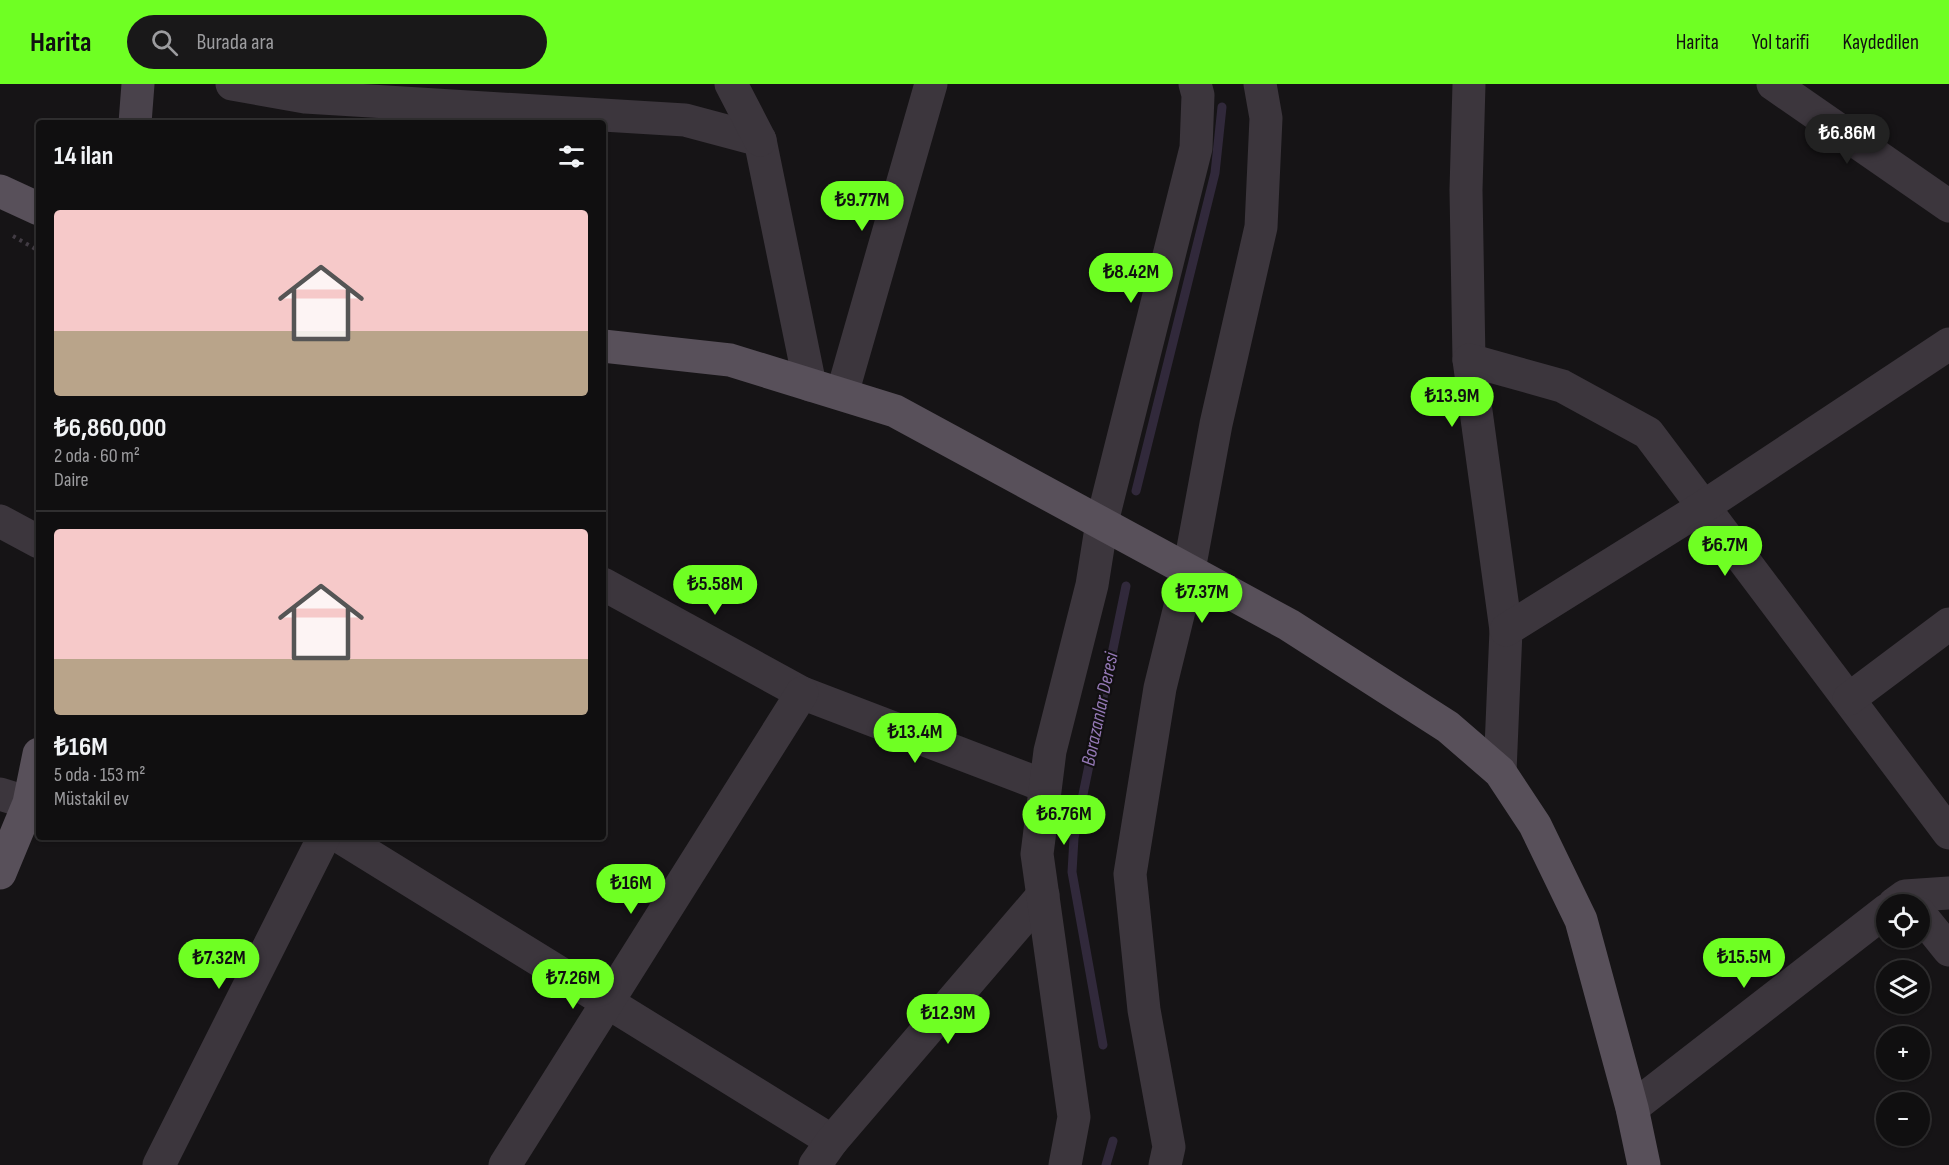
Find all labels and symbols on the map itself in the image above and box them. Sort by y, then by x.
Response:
pin: ₺6.86M [1798,114,1896,165]
pin: ₺9.77M [813,181,911,232]
pin: ₺8.42M [1082,253,1180,304]
pin: ₺13.9M [1403,377,1501,428]
pin: ₺6.7M [1683,526,1767,577]
pin: ₺5.58M [666,565,764,616]
pin: ₺7.37M [1153,573,1251,624]
water label: Borazanlar Deresi [1076,649,1124,768]
pin: ₺13.4M [866,713,964,764]
pin: ₺6.76M [1015,795,1113,846]
pin: ₺16M [595,864,667,915]
pin: ₺15.5M [1695,938,1793,989]
pin: ₺7.32M [170,939,268,990]
pin: ₺7.26M [524,959,622,1010]
pin: ₺12.9M [899,994,997,1045]

